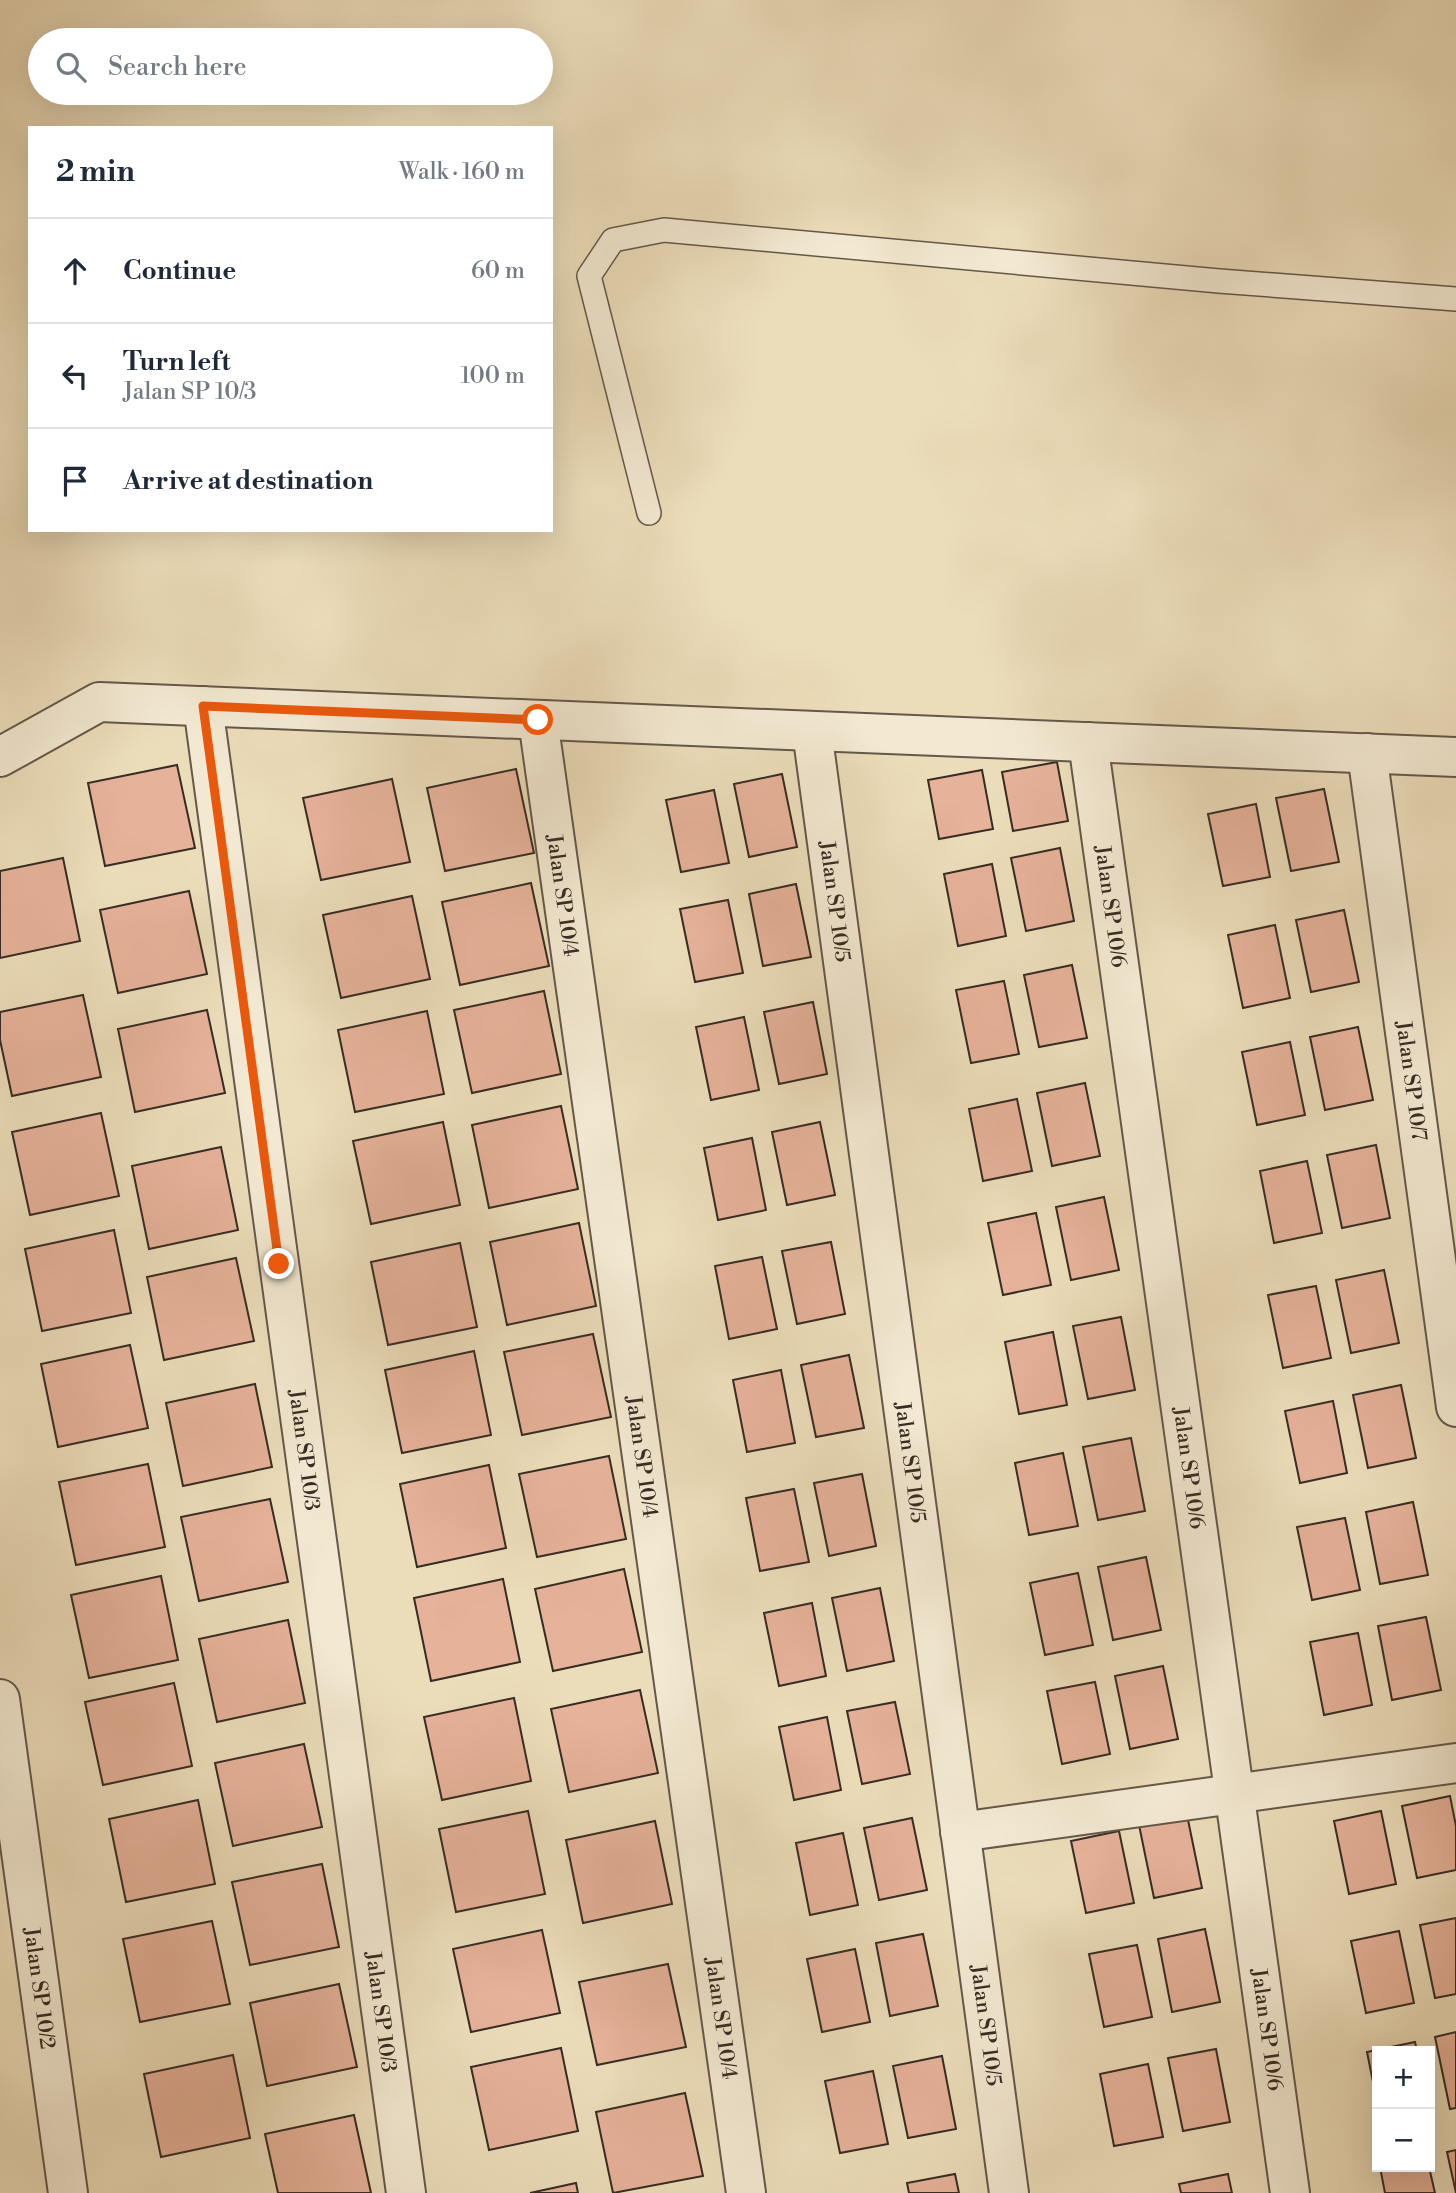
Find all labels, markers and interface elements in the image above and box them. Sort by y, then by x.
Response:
search box [28,28,553,105]
icon: search [52,48,90,86]
text: Search here [108,51,247,83]
text: 2 min [56,153,135,191]
text: Walk · 160 m [399,158,525,186]
icon: ahead [56,252,94,290]
text: Continue [123,255,236,287]
text: 60 m [471,257,525,285]
text: Turn left [123,346,231,378]
icon: left [56,357,94,395]
text: 100 m [460,362,525,390]
text: Jalan SP 10/3 [123,378,256,406]
icon: arrive [56,462,94,500]
text: Arrive at destination [123,465,373,497]
route start [522,704,553,735]
street label: Jalan SP 10/4 [540,832,583,958]
street label: Jalan SP 10/5 [813,838,855,964]
street label: Jalan SP 10/6 [1088,843,1131,970]
street label: Jalan SP 10/7 [1389,1018,1432,1143]
route end [263,1248,294,1279]
street label: Jalan SP 10/3 [282,1387,325,1512]
street label: Jalan SP 10/4 [619,1393,662,1519]
street label: Jalan SP 10/5 [888,1399,931,1525]
street label: Jalan SP 10/6 [1167,1404,1209,1531]
street label: Jalan SP 10/2 [17,1925,60,2051]
street label: Jalan SP 10/3 [359,1949,401,2074]
street label: Jalan SP 10/4 [699,1955,742,2081]
street label: Jalan SP 10/5 [964,1962,1006,2088]
street label: Jalan SP 10/6 [1245,1966,1288,2093]
map controls [1372,2046,1435,2172]
button: + [1372,2046,1435,2109]
button: − [1372,2109,1435,2172]

